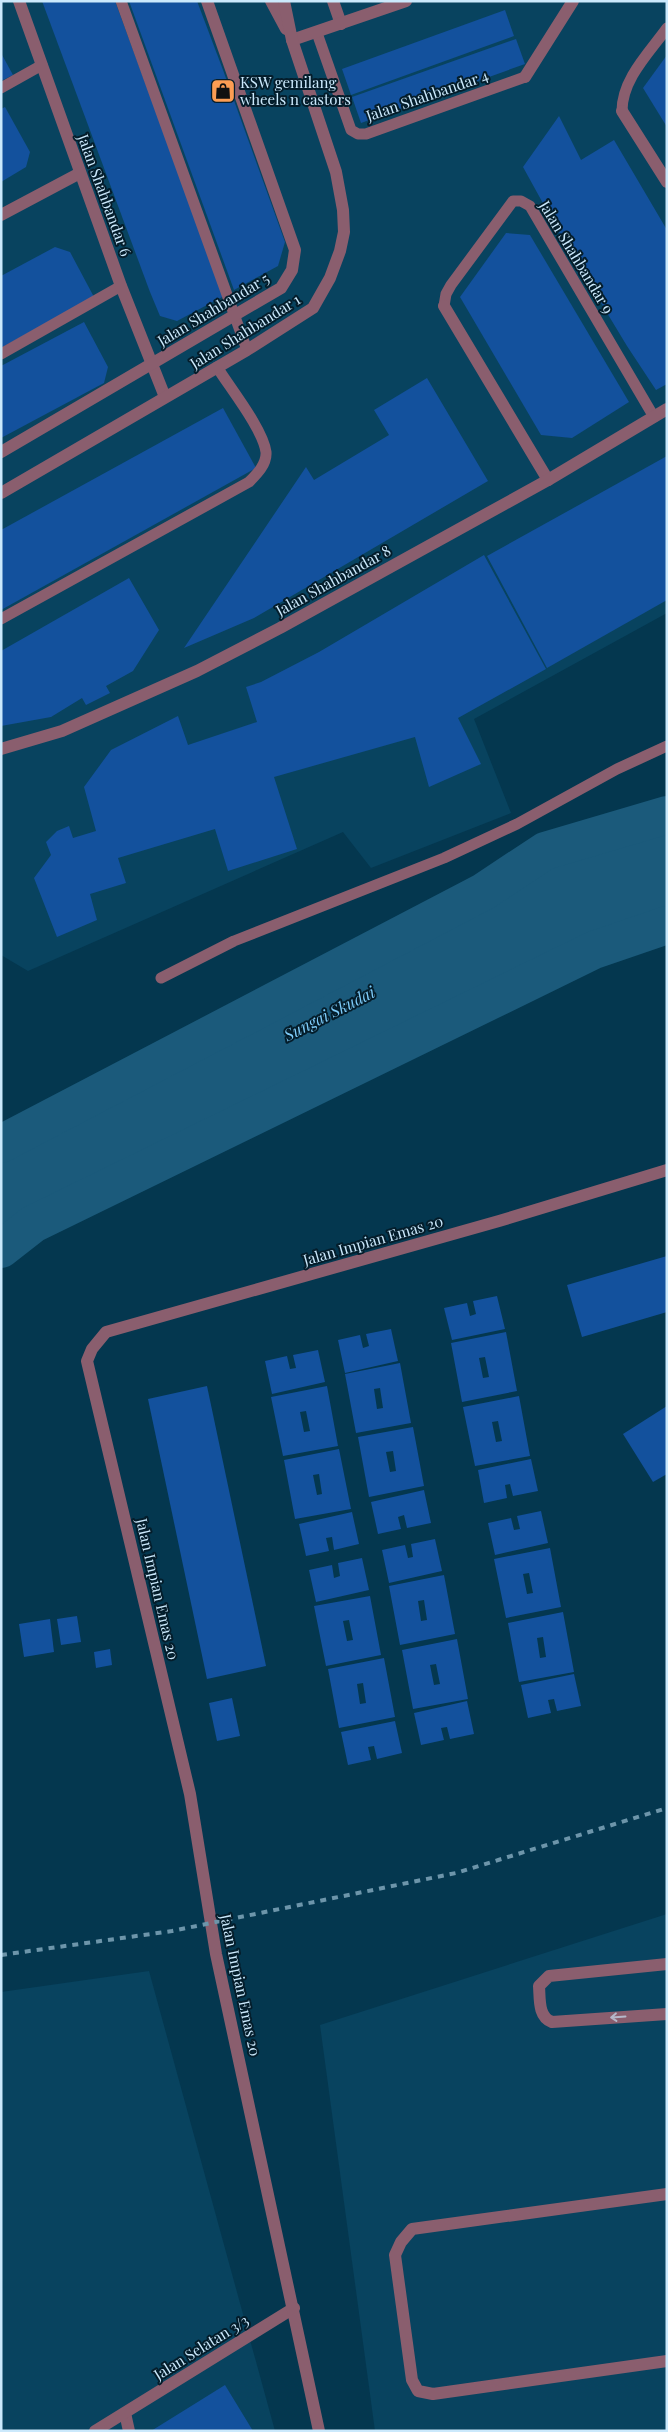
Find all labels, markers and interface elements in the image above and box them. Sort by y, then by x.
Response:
street label: Jalan Shahbandar 4 [362,65,491,126]
place label: KSW gemilang wheels n castors [240,72,351,109]
shop icon: KSW gemilang wheels n castors [210,78,236,104]
street label: Jalan Shahbandar 6 [73,130,136,259]
street label: Jalan Shahbandar 9 [535,196,619,317]
street label: Jalan Shahbandar 5 [153,268,273,351]
street label: Jalan Shahbandar 1 [185,289,304,374]
street label: Jalan Shahbandar 8 [271,540,394,620]
water label: Sungai Skudai [279,980,379,1045]
street label: Jalan Impian Emas 20 [300,1210,445,1270]
street label: Jalan Impian Emas 20 [132,1515,184,1662]
street label: Jalan Impian Emas 20 [216,1911,266,2058]
one-way arrow [610,2013,626,2022]
street label: Jalan Selatan 3/3 [149,2310,252,2385]

